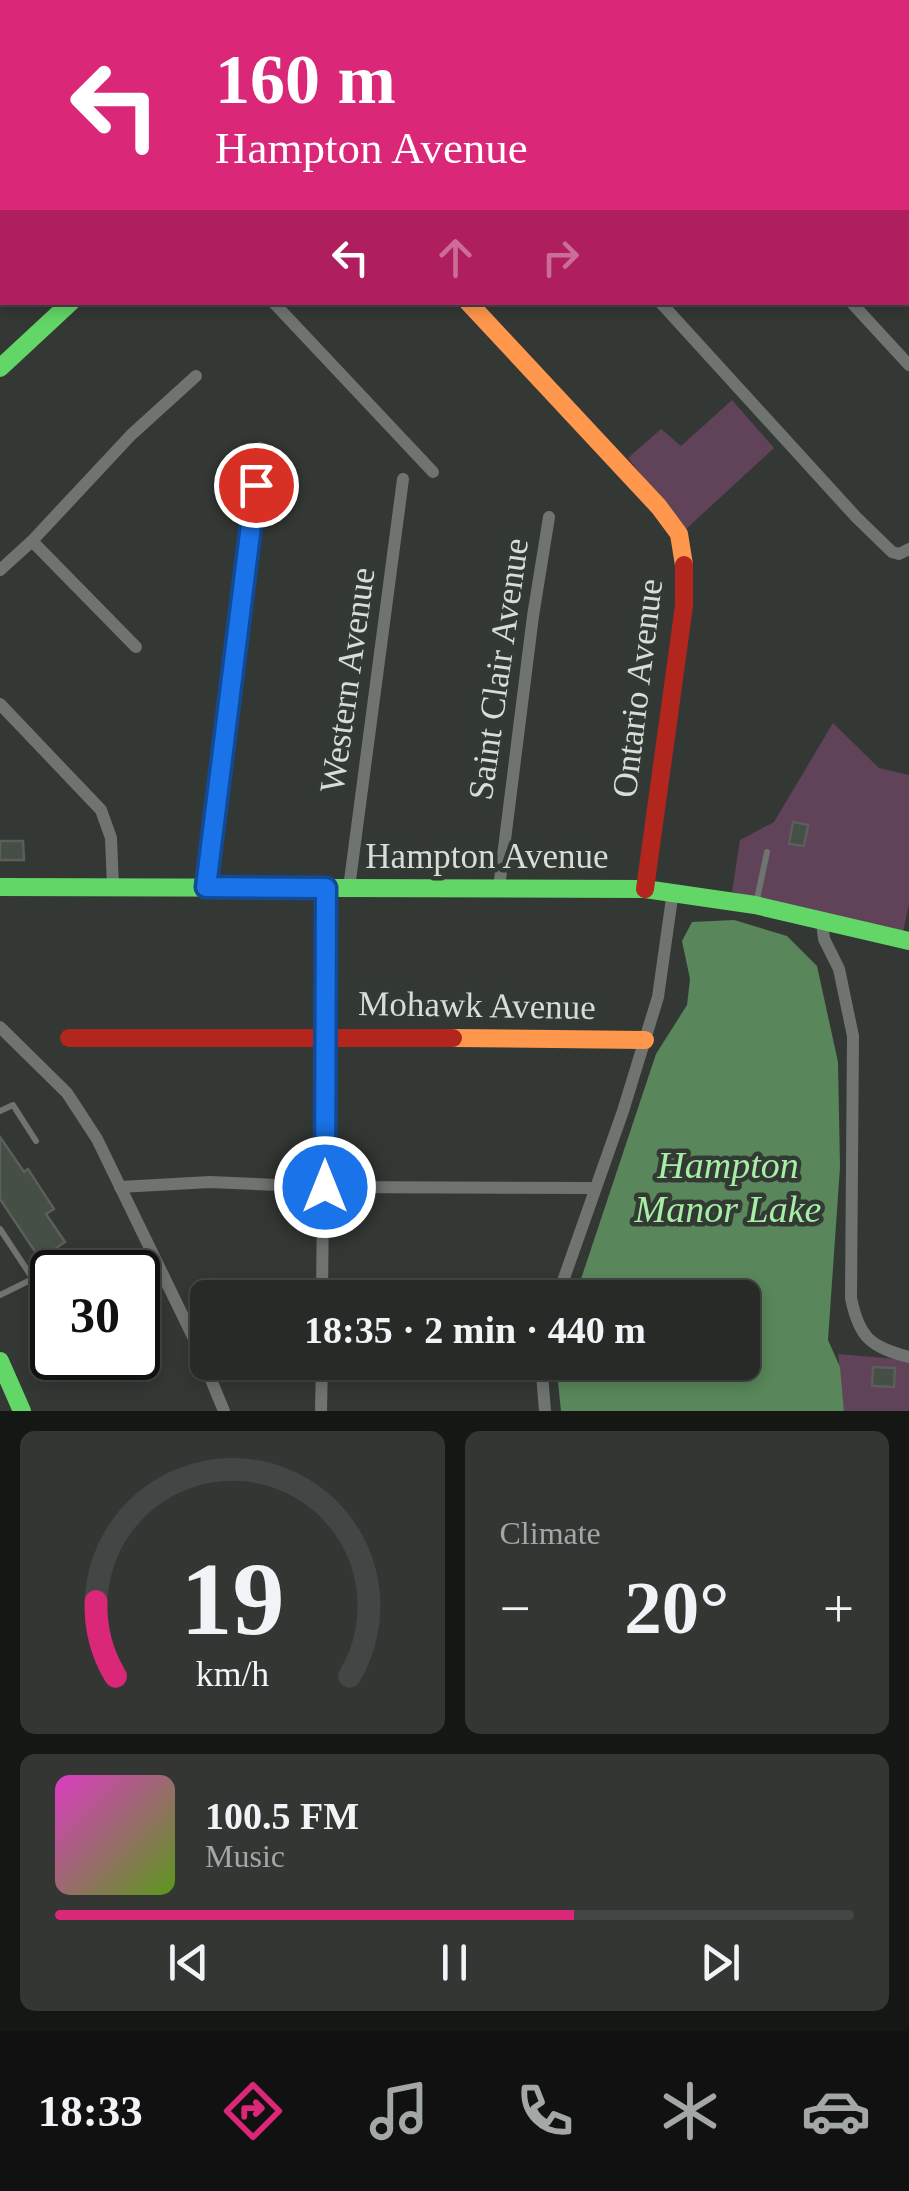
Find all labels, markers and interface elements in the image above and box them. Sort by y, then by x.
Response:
icon: left [50,40,180,170]
text: 160 m [215,41,396,118]
text: Hampton Avenue [215,123,528,173]
icon: left [323,230,378,285]
icon: ahead [428,230,483,285]
icon: right [533,230,588,285]
pin [214,443,299,528]
icon: arrive [229,458,284,513]
street label: Saint Clair Avenue [461,536,536,802]
street label: Western Avenue [312,565,383,795]
street label: Ontario Avenue [605,577,670,800]
street label: Hampton Avenue [365,837,609,876]
street label: Mohawk Avenue [358,984,596,1027]
position arrow [273,1135,377,1239]
water label: Hampton Manor Lake [634,1144,822,1230]
speed limit sign: 30 [30,1250,160,1380]
text: 18:35 · 2 min · 440 m [304,1309,646,1351]
text: Climate [500,1515,601,1551]
text: 19 [180,1541,284,1656]
text: 20° [624,1566,729,1649]
text: − [500,1578,531,1639]
text: + [823,1578,854,1639]
text: km/h [196,1654,269,1694]
text: 100.5 FM [205,1795,359,1837]
text: Music [205,1838,285,1874]
icon: previous [161,1935,216,1990]
icon: pause [427,1935,482,1990]
icon: next [693,1935,748,1990]
icon: directions [218,2076,288,2146]
icon: music [364,2076,434,2146]
icon: phone [510,2076,580,2146]
icon: climate [655,2076,725,2146]
icon: car [801,2076,871,2146]
text: 18:33 [38,2086,143,2136]

